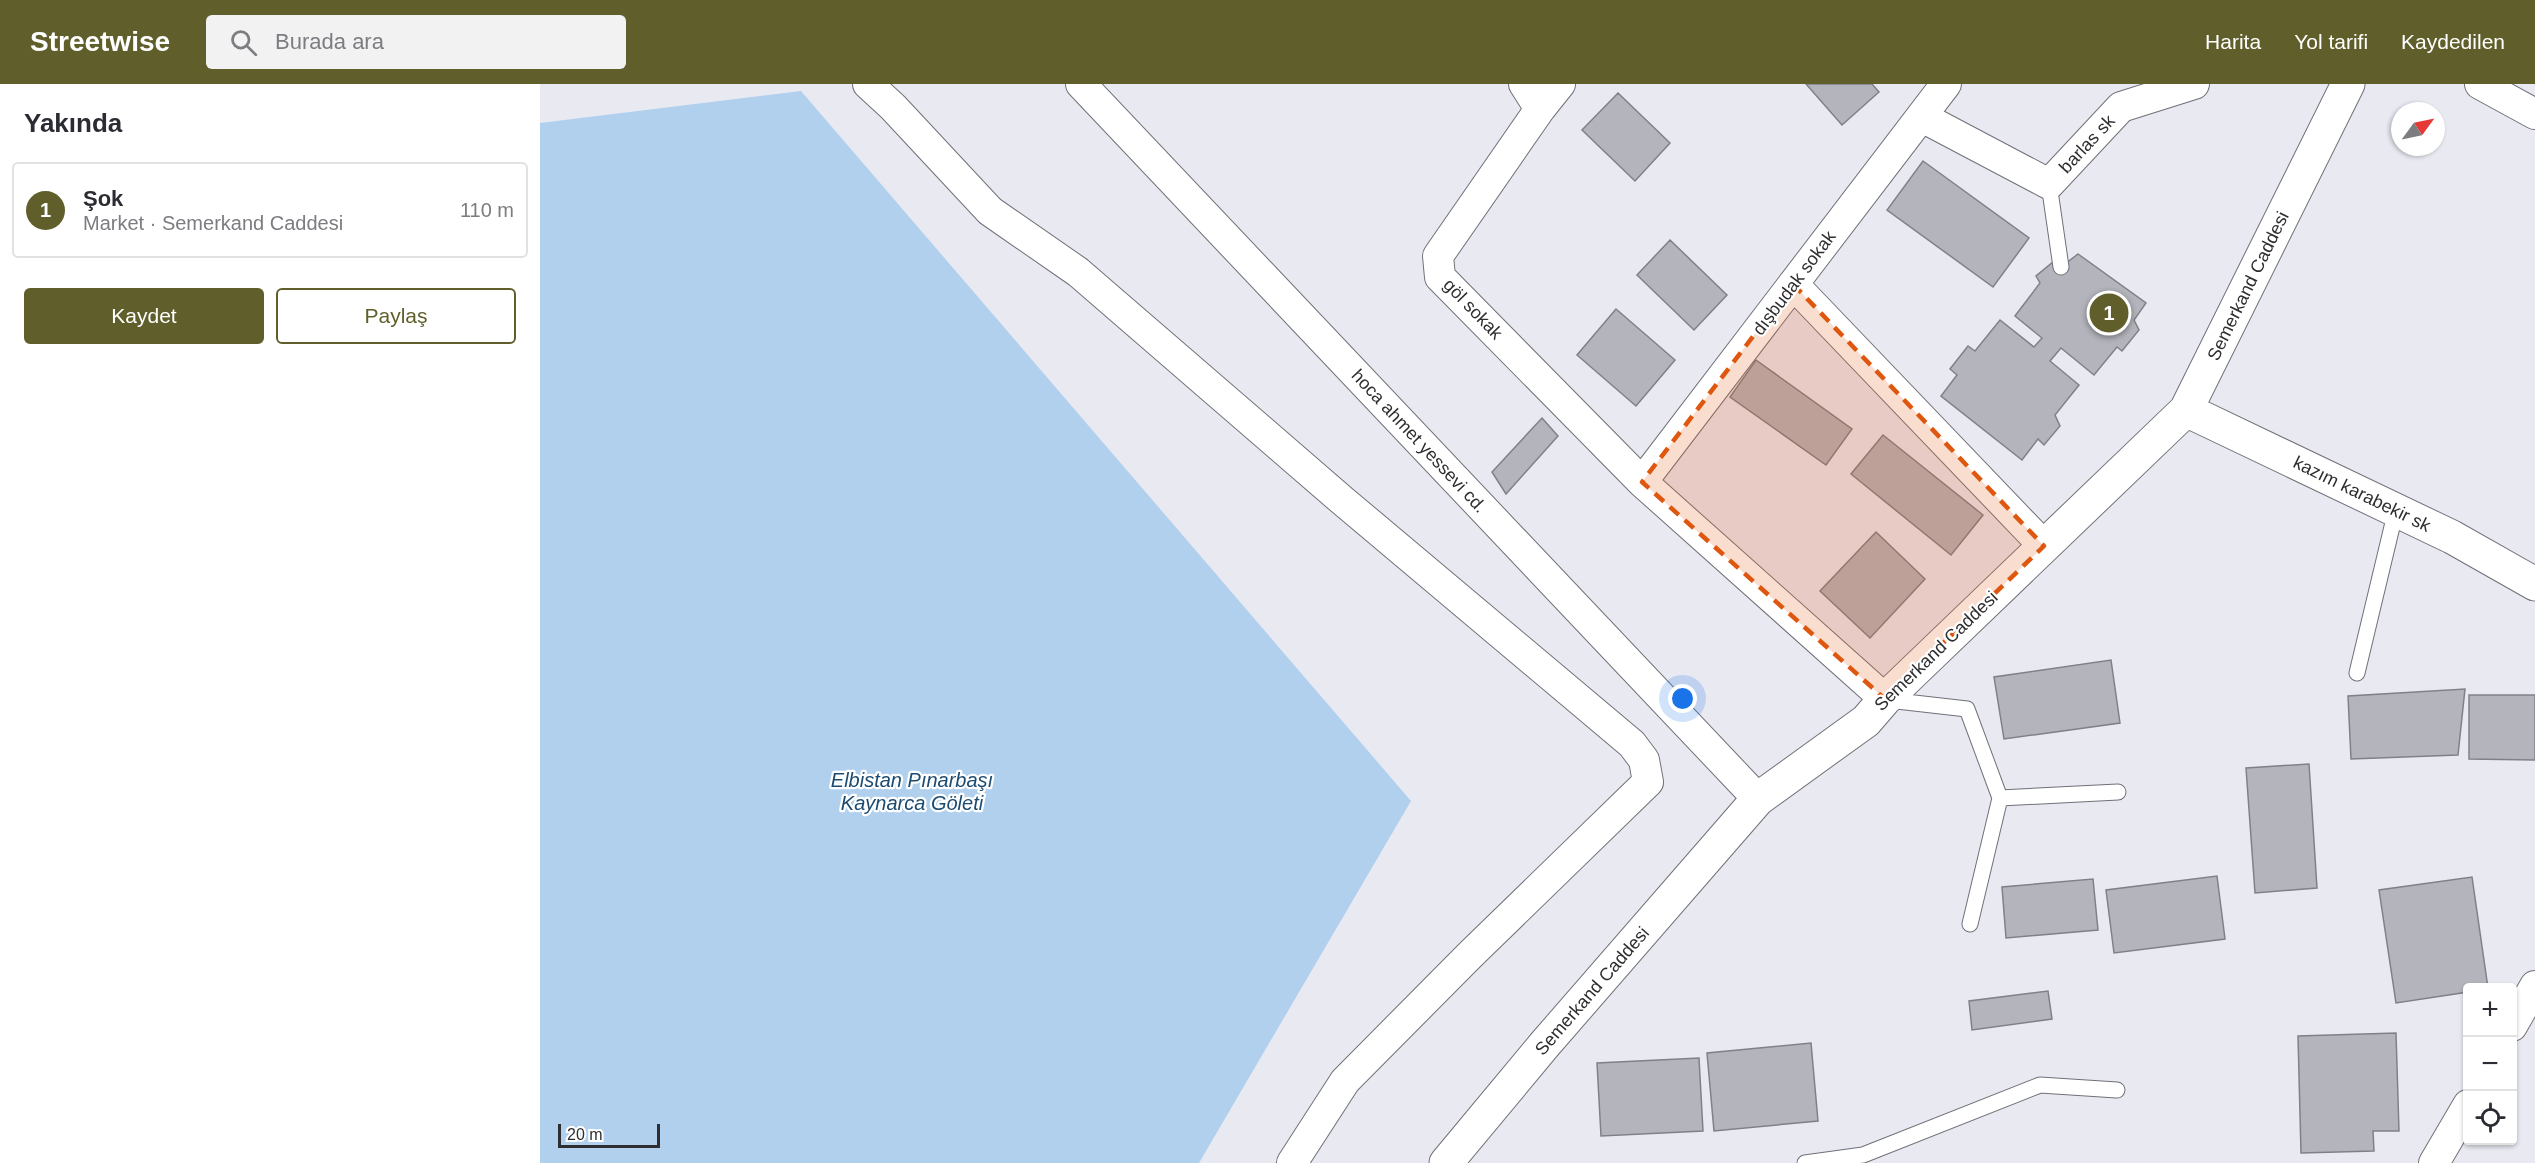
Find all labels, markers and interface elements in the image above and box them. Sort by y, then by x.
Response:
search box [206,15,626,69]
text: Streetwise [30,26,170,57]
icon: search [227,26,260,59]
text: Burada ara [275,29,384,54]
text: Harita [2205,30,2261,53]
text: Yol tarifi [2294,30,2368,53]
text: Kaydedilen [2401,30,2505,53]
north arrow [2391,102,2445,156]
text: Yakında [24,108,122,138]
street label: barlas sk [2055,110,2120,177]
text: Şok [83,186,123,211]
text: 1 [40,199,51,221]
text: 110 m [460,199,514,221]
street label: Semerkand Caddesi [2203,208,2293,364]
text: Market · Semerkand Caddesi [83,212,343,234]
street label: dışbudak sokak [1748,226,1840,339]
street label: göl sokak [1439,275,1507,344]
button: Kaydet [24,288,264,344]
button: Paylaş [276,288,516,344]
pin: 1 [2090,290,2128,336]
street label: hoca ahmet yessevi cd. [1348,365,1490,517]
street label: kazım karabekir sk [2290,452,2435,536]
street label: Semerkand Caddesi [1870,587,2002,715]
your location [1668,684,1697,713]
water label: Elbistan Pınarbaşı Kaynarca Göleti [831,769,993,814]
street label: Semerkand Caddesi [1531,923,1653,1059]
map controls [2463,983,2517,1145]
button: + [2463,983,2517,1037]
button: − [2463,1037,2517,1091]
button: locate [2463,1091,2517,1145]
scale bar [558,1121,660,1148]
text: 20 m [567,1126,603,1143]

